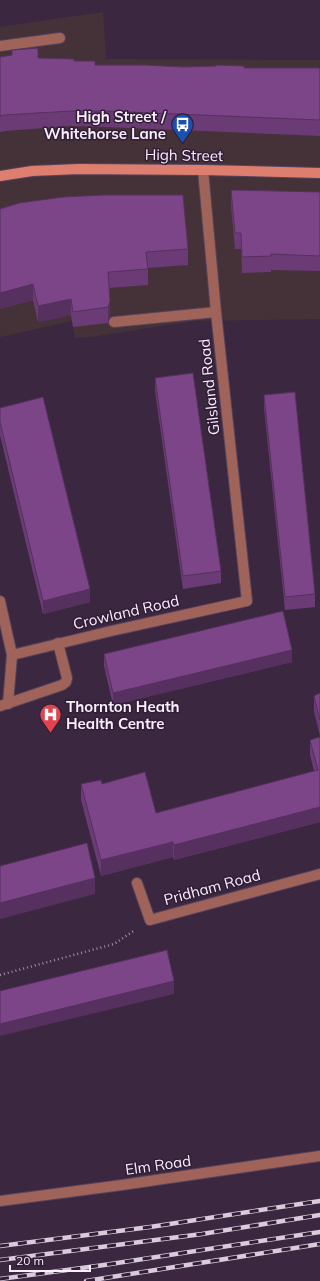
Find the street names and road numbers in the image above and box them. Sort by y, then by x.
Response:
street label: High Street [145,145,223,165]
street label: Gilsland Road [195,338,223,436]
street label: Crowland Road [71,591,181,633]
street label: Pridham Road [162,865,262,909]
street label: Elm Road [124,1151,192,1179]

